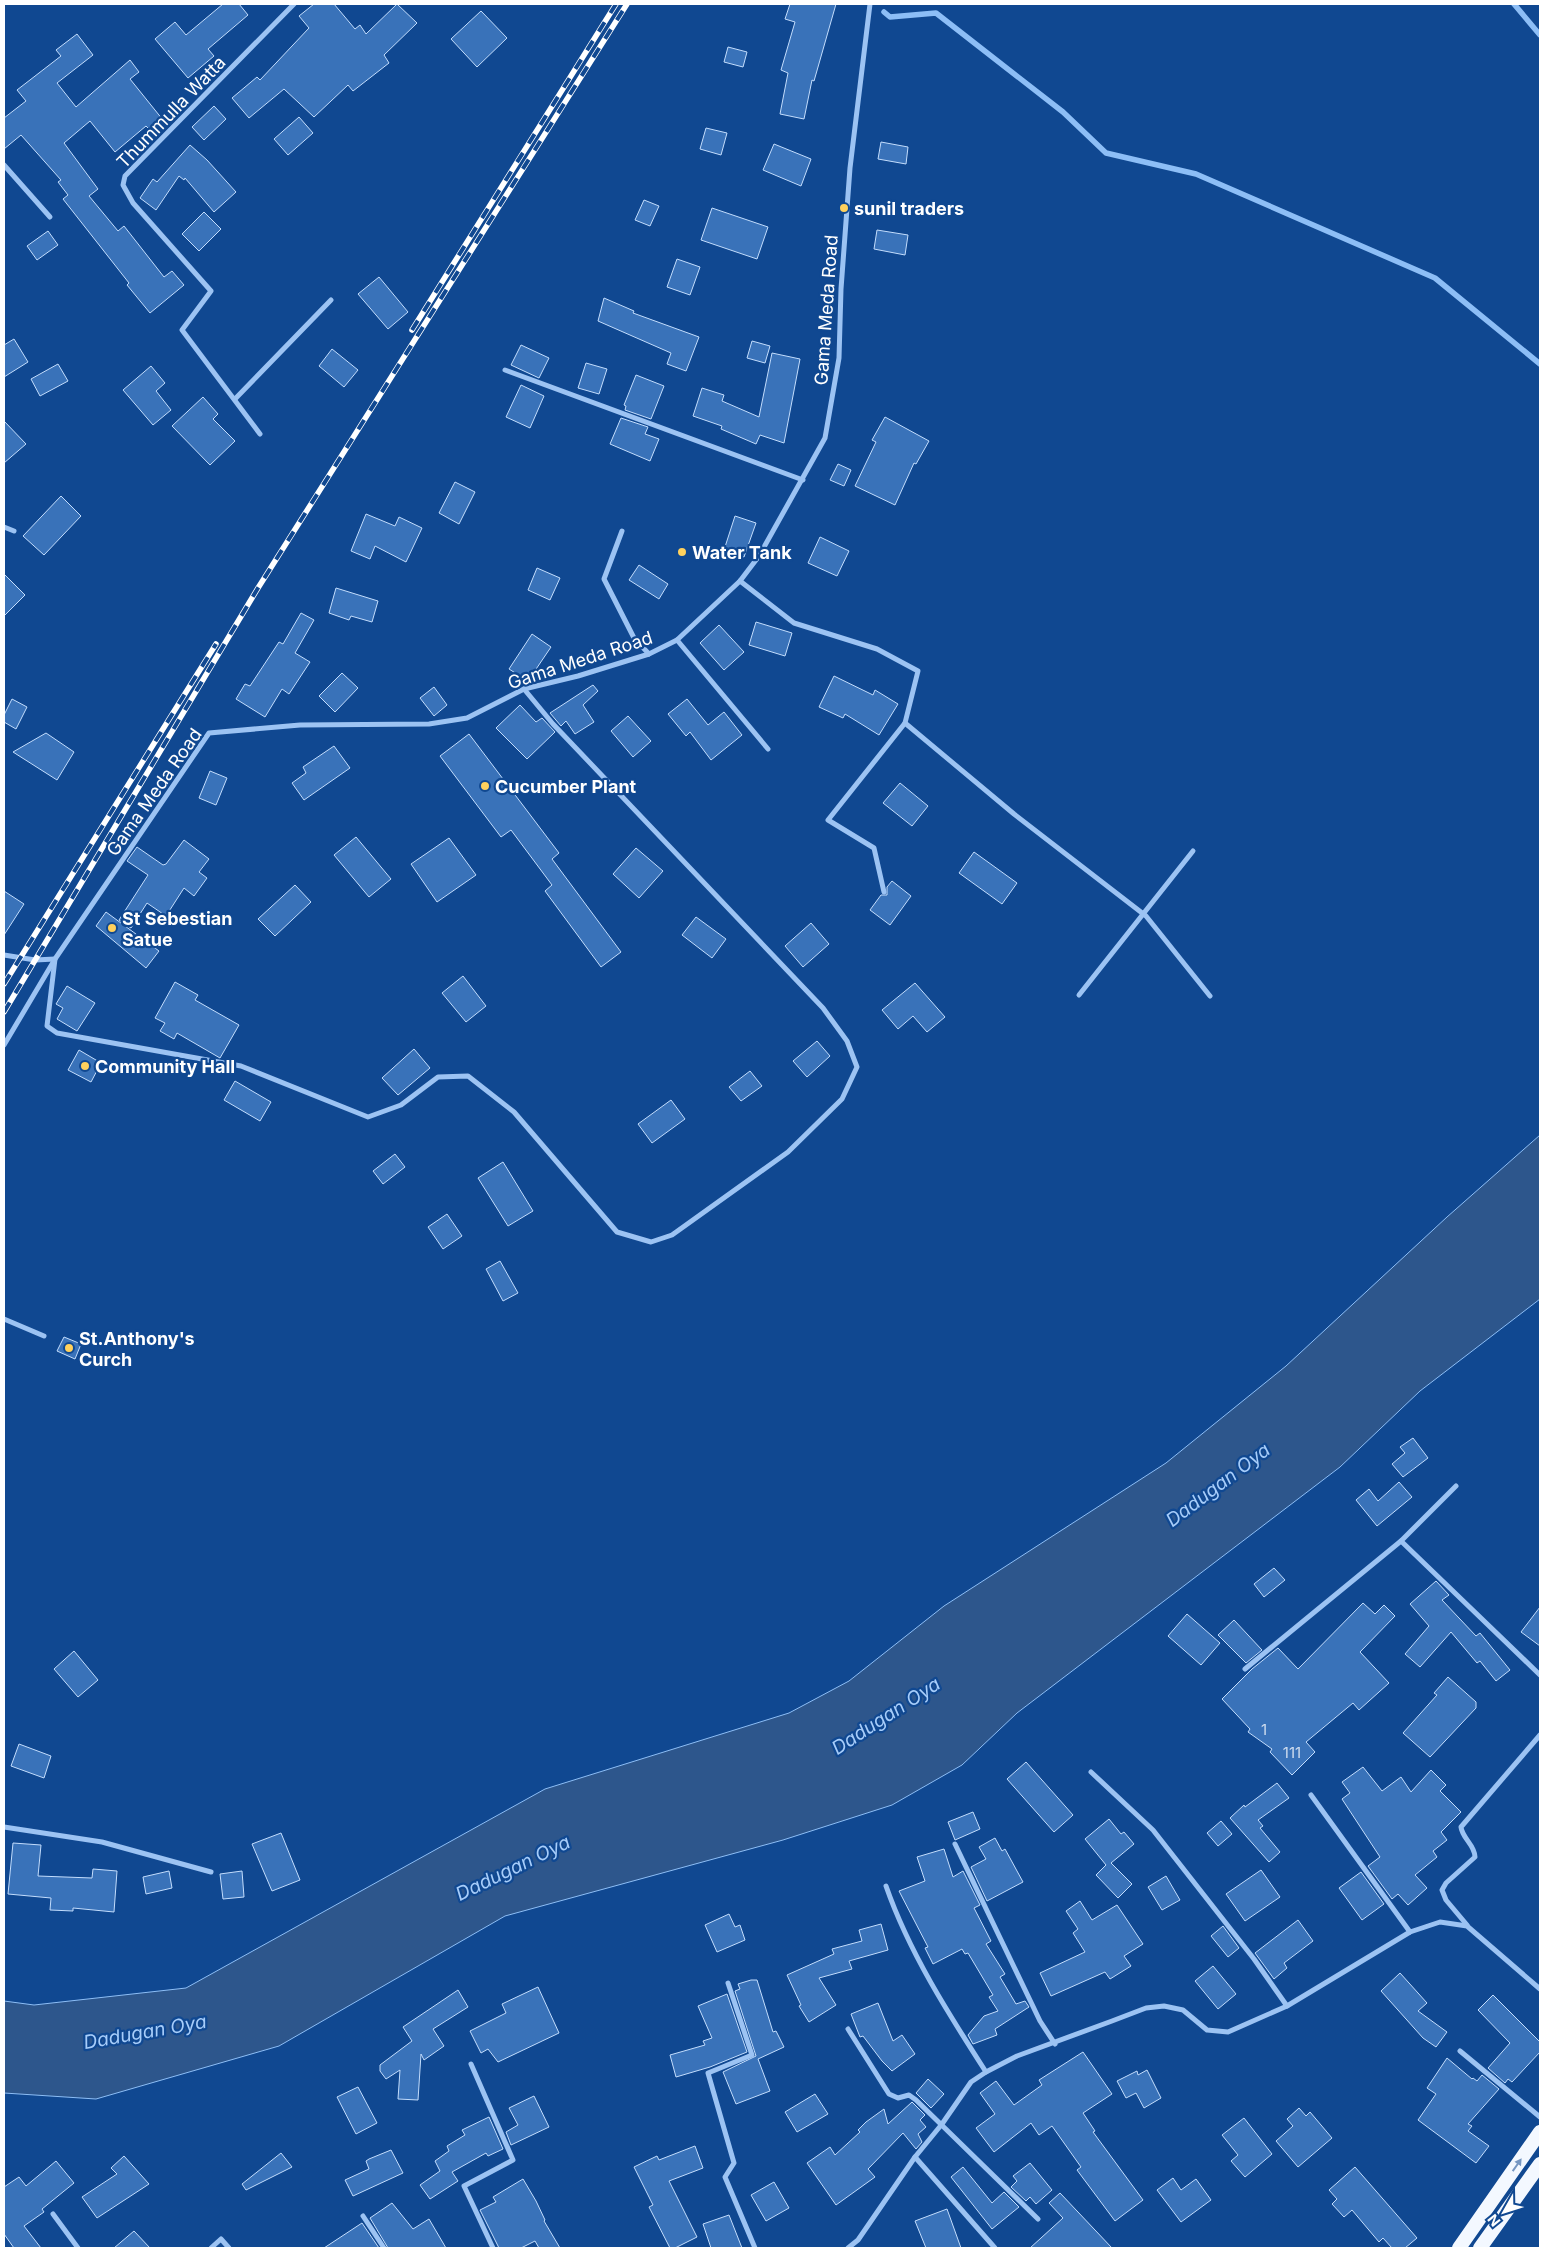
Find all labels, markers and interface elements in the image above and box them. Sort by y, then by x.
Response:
street label: Thummulla Watta [112,52,230,172]
place label: sunil traders [854,198,964,219]
marker: sunil traders [838,202,850,214]
street label: Gama Meda Road [810,234,842,386]
place label: Water Tank [692,542,792,563]
marker: Water Tank [676,546,688,558]
street label: Gama Meda Road [505,627,655,693]
street label: Gama Meda Road [102,724,206,860]
place label: Cucumber Plant [495,776,637,797]
marker: Cucumber Plant [479,780,491,792]
place label: St Sebestian Satue [122,908,232,950]
marker: St Sebestian Satue [106,922,118,934]
place label: Community Hall [95,1056,235,1077]
marker: Community Hall [79,1060,91,1072]
place label: St.Anthony's Curch [79,1328,195,1370]
marker: St.Anthony's Curch [63,1342,75,1354]
water label: Dadugan Oya [1161,1438,1275,1532]
water label: Dadugan Oya [827,1672,945,1760]
house number: 1 [1261,1720,1267,1739]
house number: 111 [1283,1743,1301,1762]
water label: Dadugan Oya [452,1830,574,1906]
water label: Dadugan Oya [82,2010,209,2054]
one-way arrow [1512,2158,1522,2172]
north arrow [1479,2187,1529,2237]
text: N [1484,2211,1503,2230]

